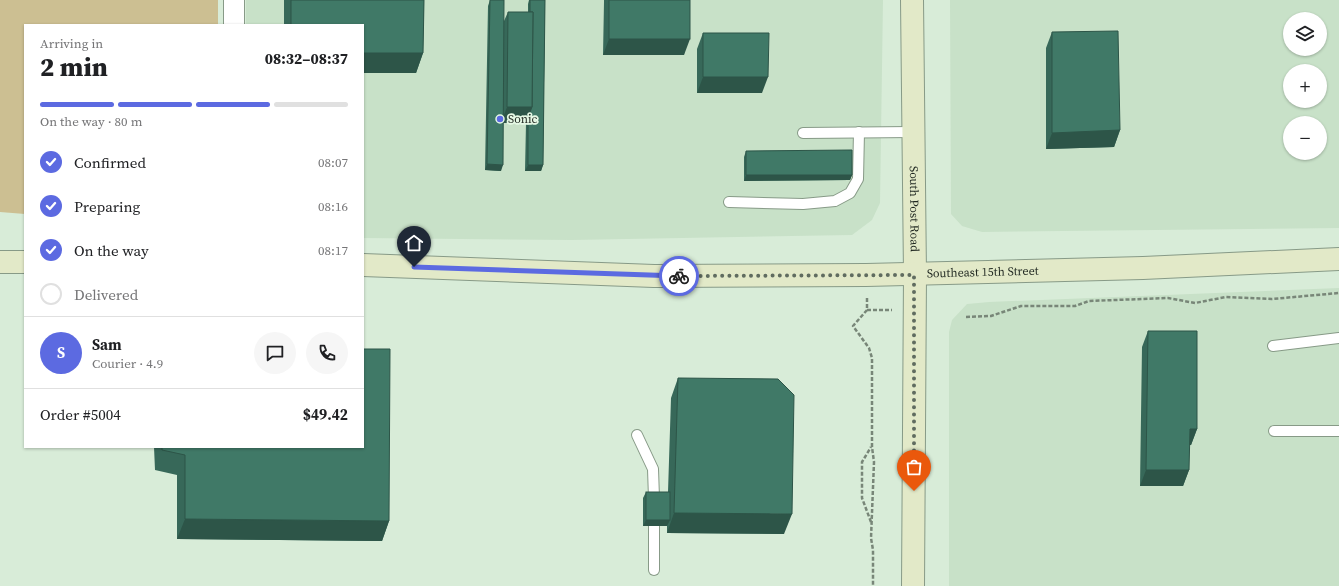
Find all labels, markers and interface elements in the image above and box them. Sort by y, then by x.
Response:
map controls [1283,12,1327,160]
button: layers [1283,12,1327,56]
text: Arriving in [40,35,103,52]
text: 08:32–08:37 [265,48,348,69]
text: 2 min [40,49,108,85]
button: + [1283,64,1327,108]
place label: Sonic [508,111,538,127]
text: On the way · 80 m [40,113,142,130]
marker: Sonic [495,114,505,124]
button: − [1283,116,1327,160]
icon: check [40,151,62,173]
text: Confirmed [74,152,146,173]
text: 08:07 [318,154,348,171]
street label: South Post Road [906,166,923,252]
icon: check [40,195,62,217]
text: Preparing [74,196,140,217]
text: 08:16 [318,198,348,215]
pin [397,226,431,267]
icon: home [403,232,425,254]
icon: check [40,239,62,261]
text: On the way [74,240,149,261]
text: 08:17 [318,242,348,259]
courier [659,256,699,296]
street label: Southeast 15th Street [927,263,1039,281]
icon: bike [668,265,690,287]
text: Delivered [74,284,138,305]
button: chat [254,332,296,374]
button: phone [306,332,348,374]
text: Sam [92,334,122,355]
text: S [57,342,65,363]
text: Courier · 4.9 [92,355,163,372]
text: Order #5004 [40,404,121,425]
text: $49.42 [303,404,348,425]
pin [897,450,931,491]
icon: bag [903,456,925,478]

